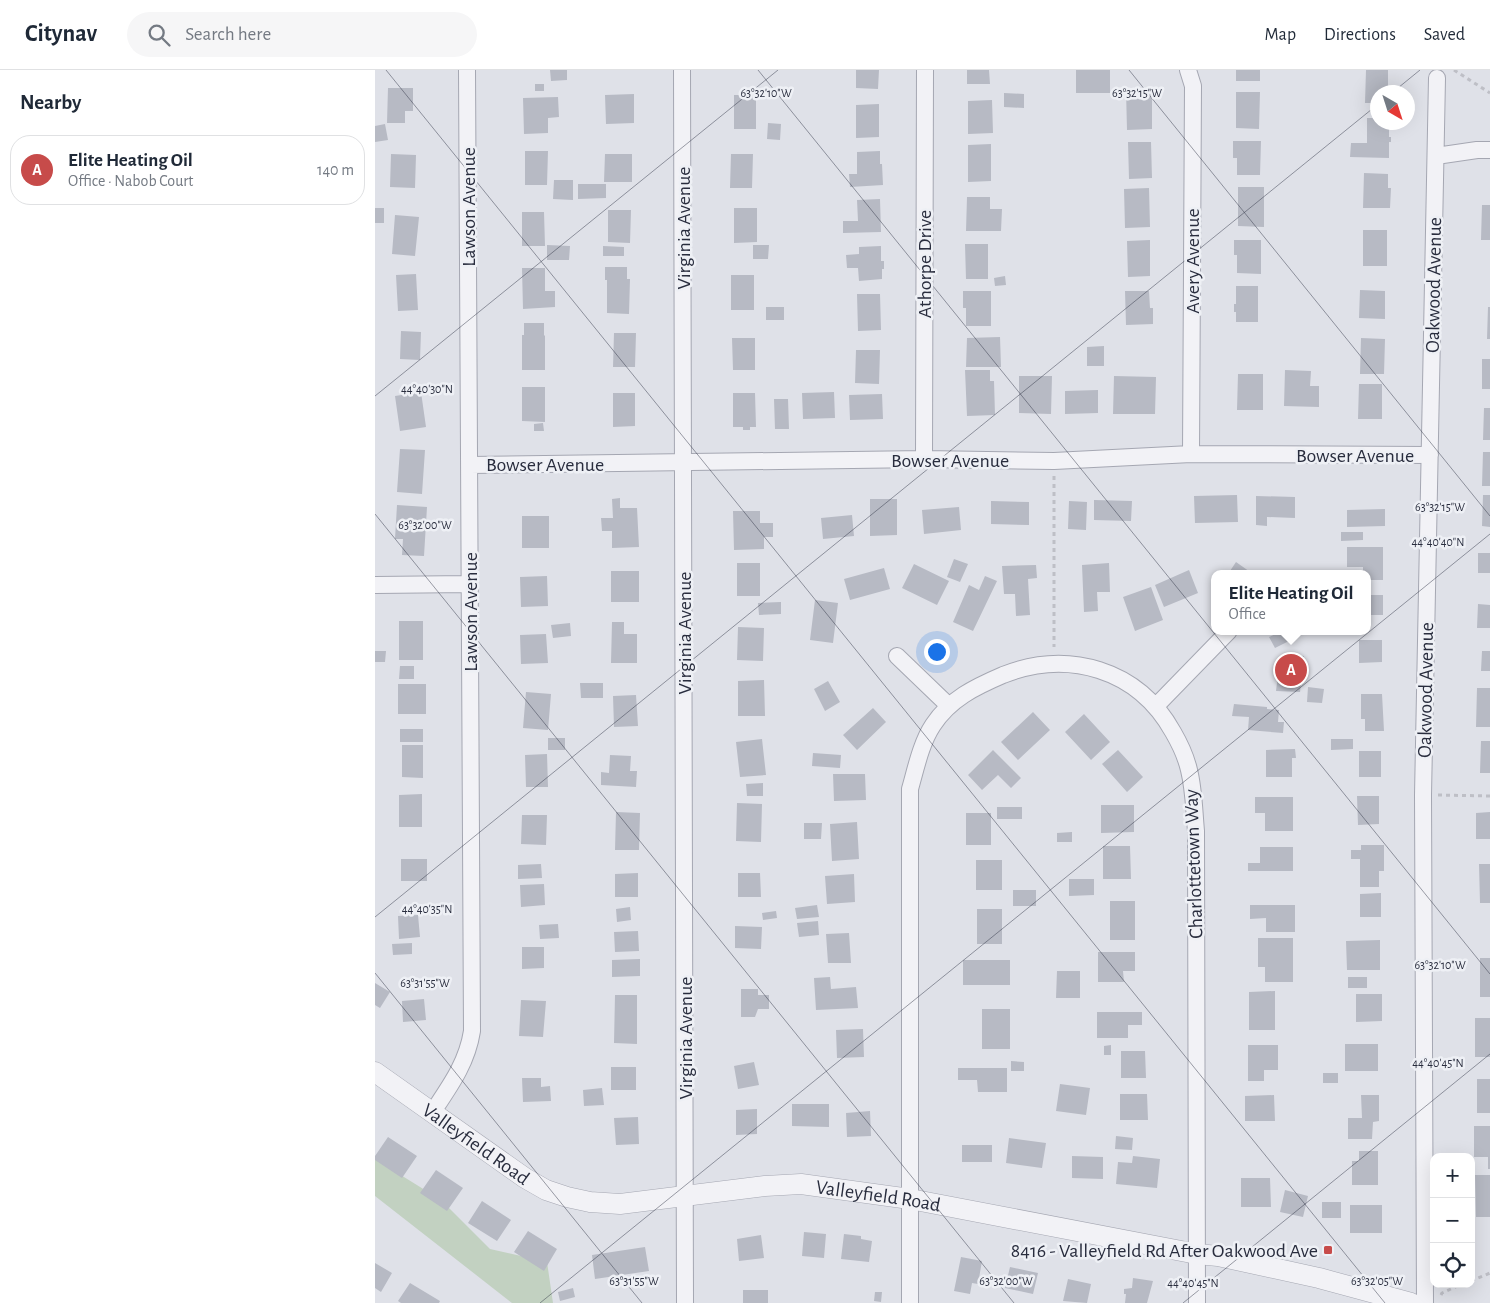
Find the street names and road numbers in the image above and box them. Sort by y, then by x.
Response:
street label: Lawson Avenue [459,147,479,267]
street label: Virginia Avenue [674,166,694,290]
street label: Avery Avenue [1183,208,1203,314]
street label: Athorpe Drive [915,210,935,318]
street label: Oakwood Avenue [1423,217,1445,353]
street label: Bowser Avenue [1296,446,1414,466]
street label: Bowser Avenue [891,451,1009,471]
street label: Bowser Avenue [486,455,604,475]
street label: Lawson Avenue [461,552,481,672]
street label: Virginia Avenue [675,571,695,695]
street label: Oakwood Avenue [1415,622,1437,758]
street label: Charlottetown Way [1181,788,1207,939]
street label: Virginia Avenue [676,976,696,1100]
street label: Valleyfield Road [418,1100,533,1189]
street label: Valleyfield Road [815,1177,942,1216]

